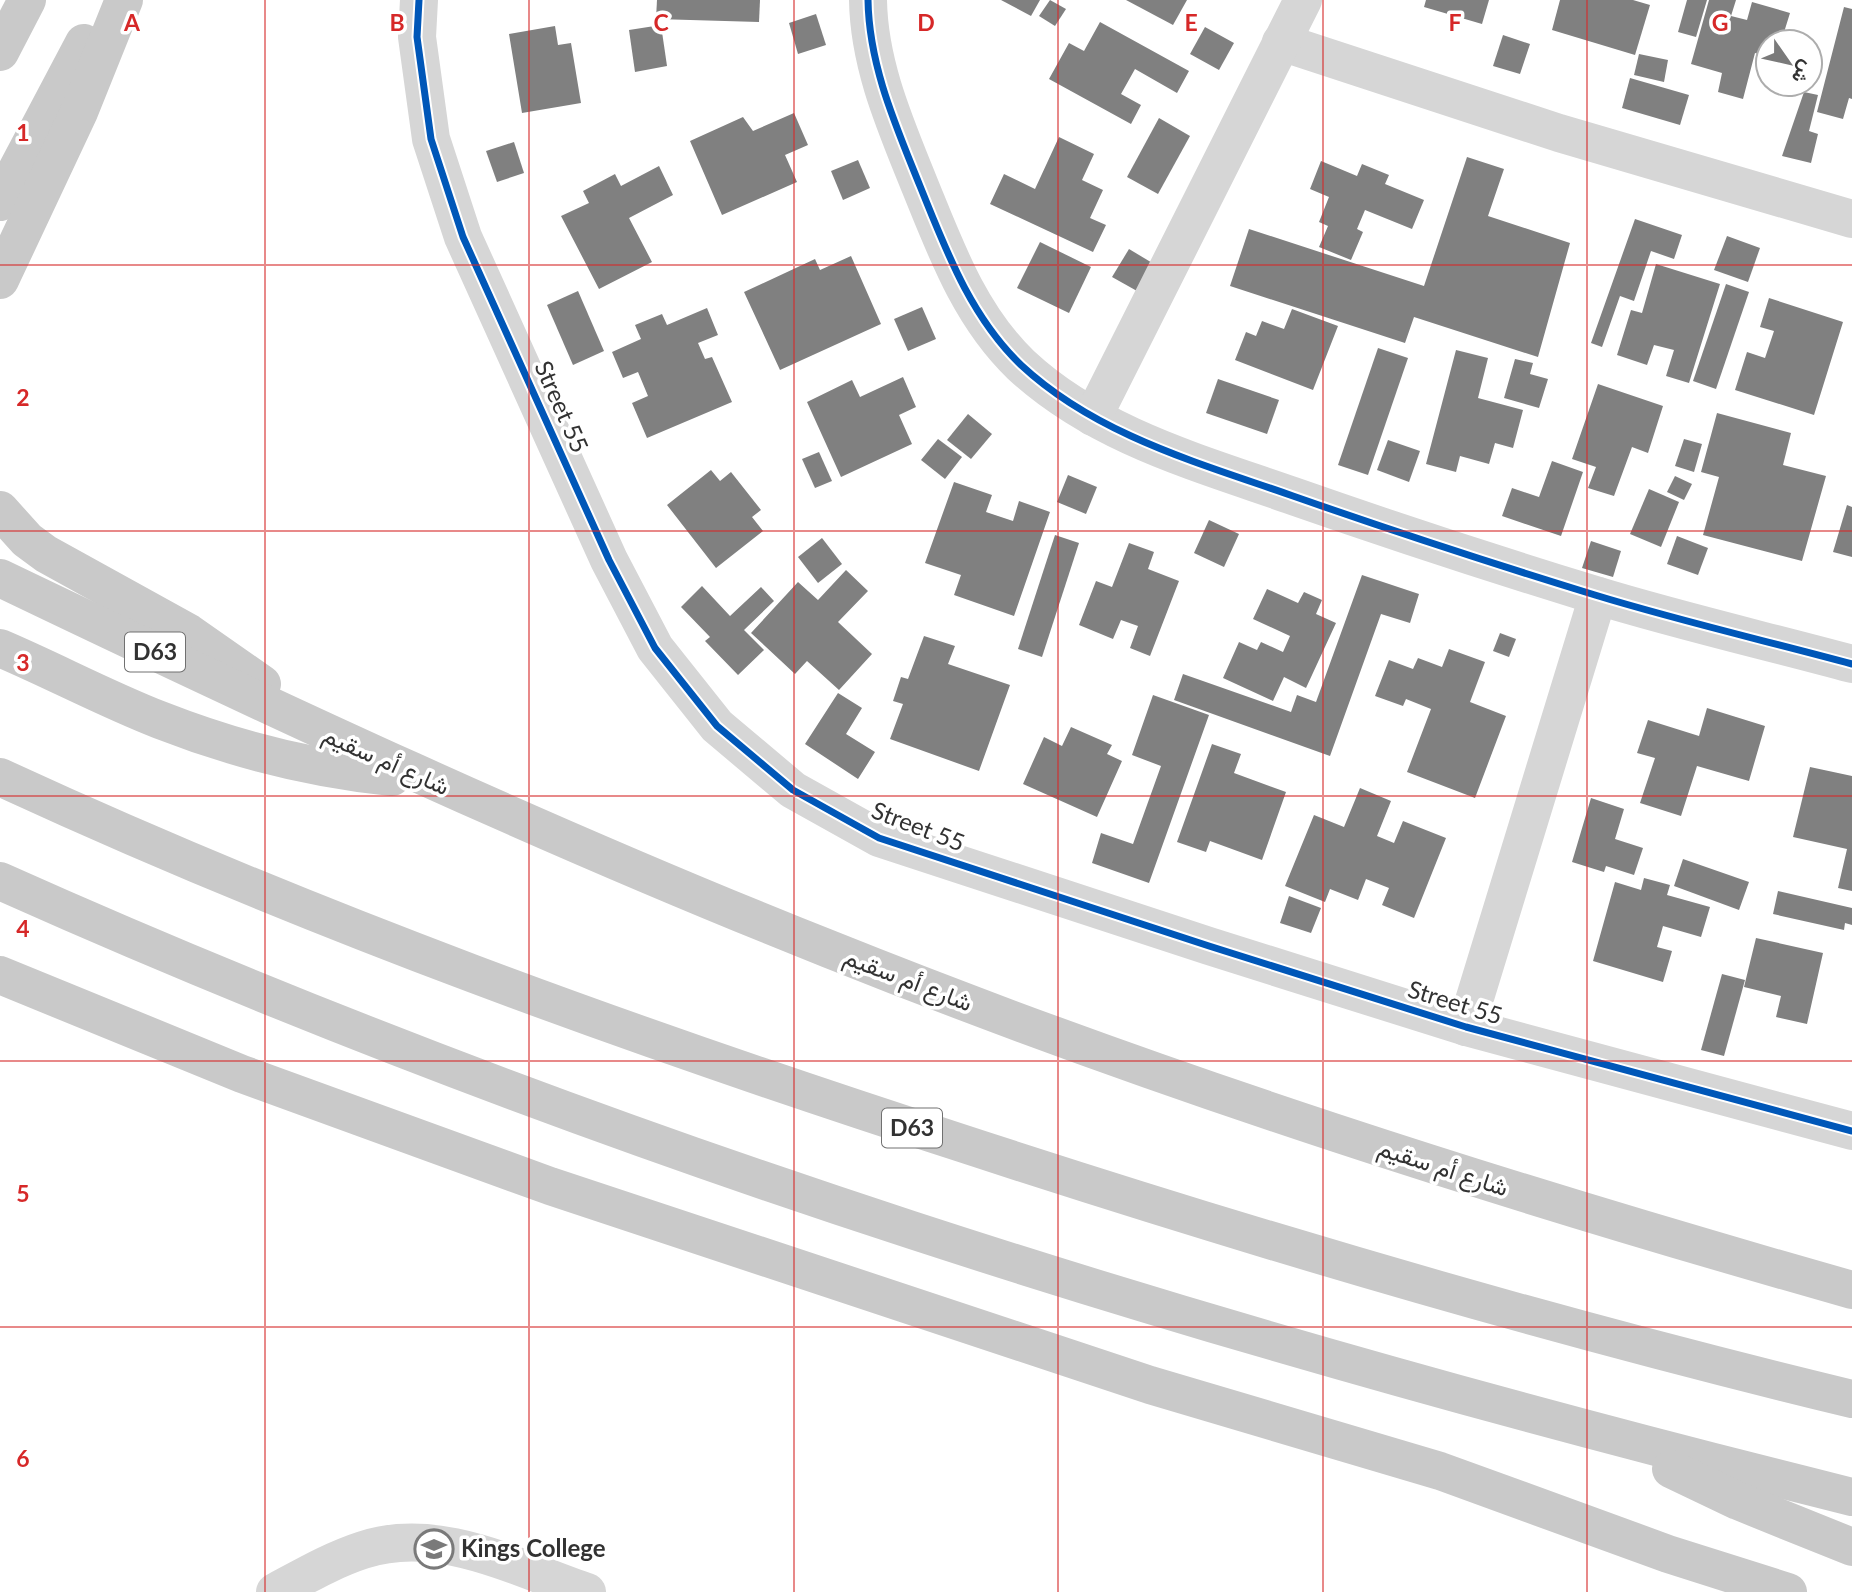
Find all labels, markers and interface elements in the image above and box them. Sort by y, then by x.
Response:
text: A [123,8,141,36]
text: B [389,8,405,36]
text: C [653,8,669,36]
text: D [917,8,935,36]
text: E [1184,8,1198,36]
text: F [1448,8,1462,36]
text: G [1712,8,1728,36]
north arrow [1754,28,1824,98]
text: ش [1787,56,1819,89]
text: 1 [16,118,30,146]
street label: Street 55 [529,356,595,457]
text: 2 [16,383,30,411]
road number: D63 [125,632,185,672]
text: 3 [16,648,30,676]
street label: شارع أم سقيم [318,719,454,803]
street label: Street 55 [868,795,969,857]
text: 4 [16,914,30,942]
street label: شارع أم سقيم [839,941,977,1019]
street label: Street 55 [1405,973,1506,1030]
road number: D63 [882,1108,942,1148]
street label: شارع أم سقيم [1374,1132,1512,1204]
text: 5 [16,1179,30,1207]
text: 6 [16,1444,30,1472]
school or university icon: Kings College [413,1528,455,1570]
place label: Kings College [461,1533,606,1562]

